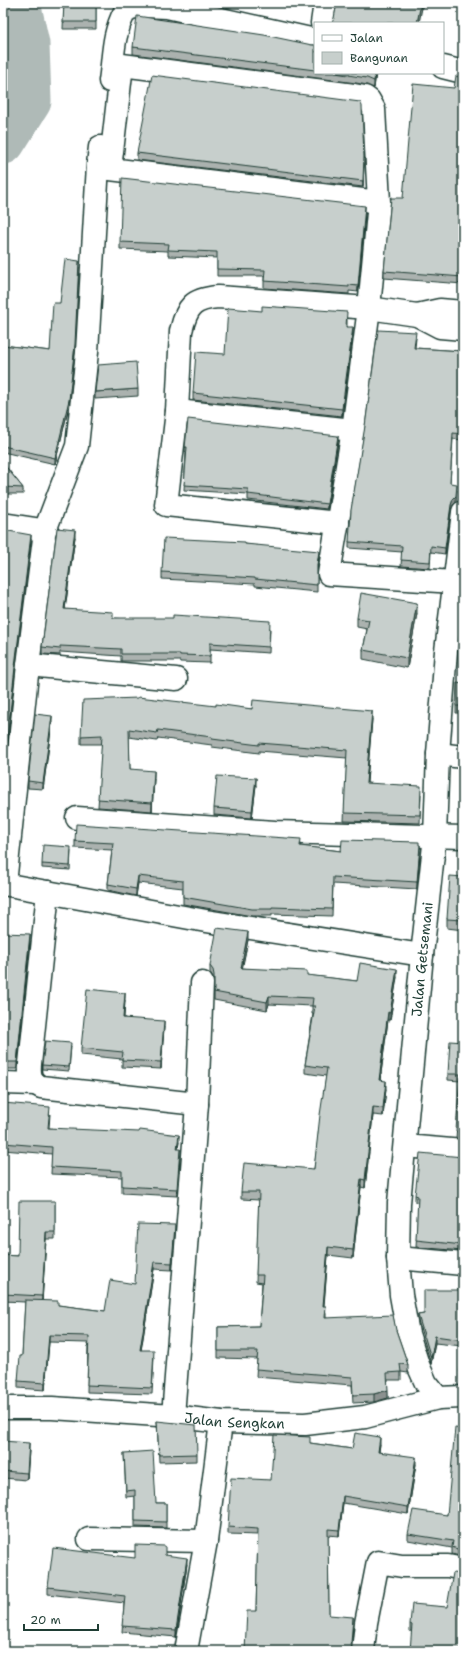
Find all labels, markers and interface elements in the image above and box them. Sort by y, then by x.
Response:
legend [314,22,444,74]
text: Jalan [350,30,383,46]
text: Bangunan [350,50,408,66]
street label: Jalan Getsemani [407,901,437,1018]
street label: Jalan Sengkan [183,1408,285,1433]
scale bar [24,1606,98,1632]
text: 20 m [30,1612,61,1628]

